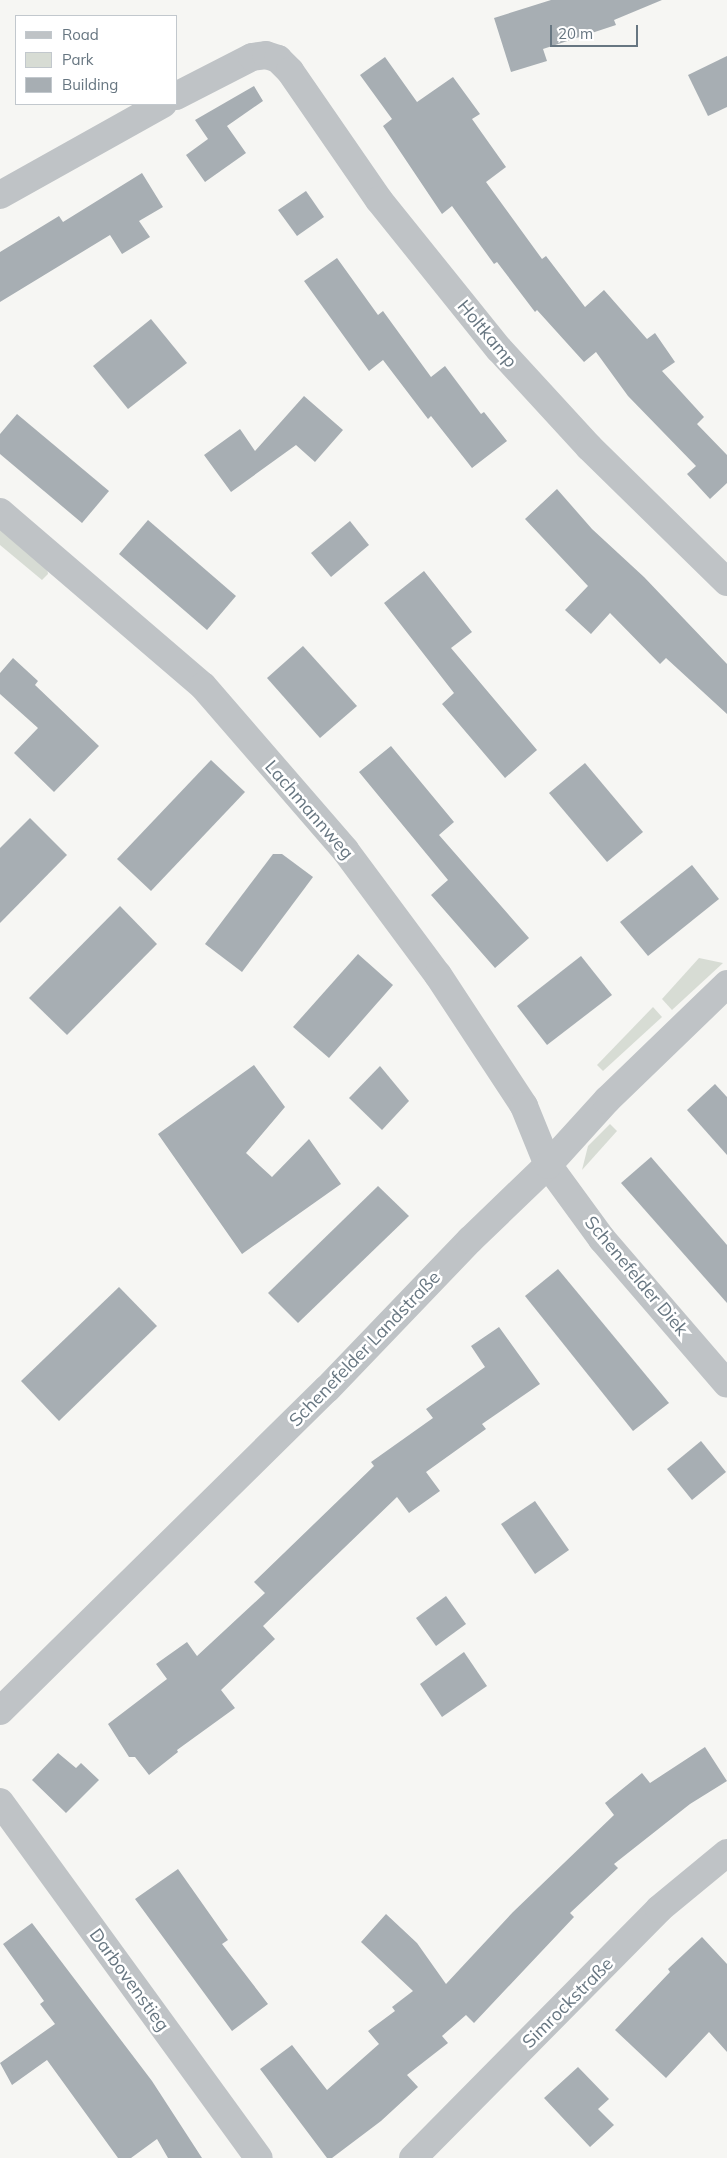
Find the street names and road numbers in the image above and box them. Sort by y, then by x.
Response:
street label: Holtkamp [453,296,521,372]
street label: Lachmannweg [260,756,358,864]
street label: Schenefelder Diek [580,1212,692,1340]
street label: Schenefelder Landstraße [285,1267,445,1431]
street label: Darbovenstieg [85,1924,173,2036]
street label: Simrockstraße [518,1953,618,2053]

